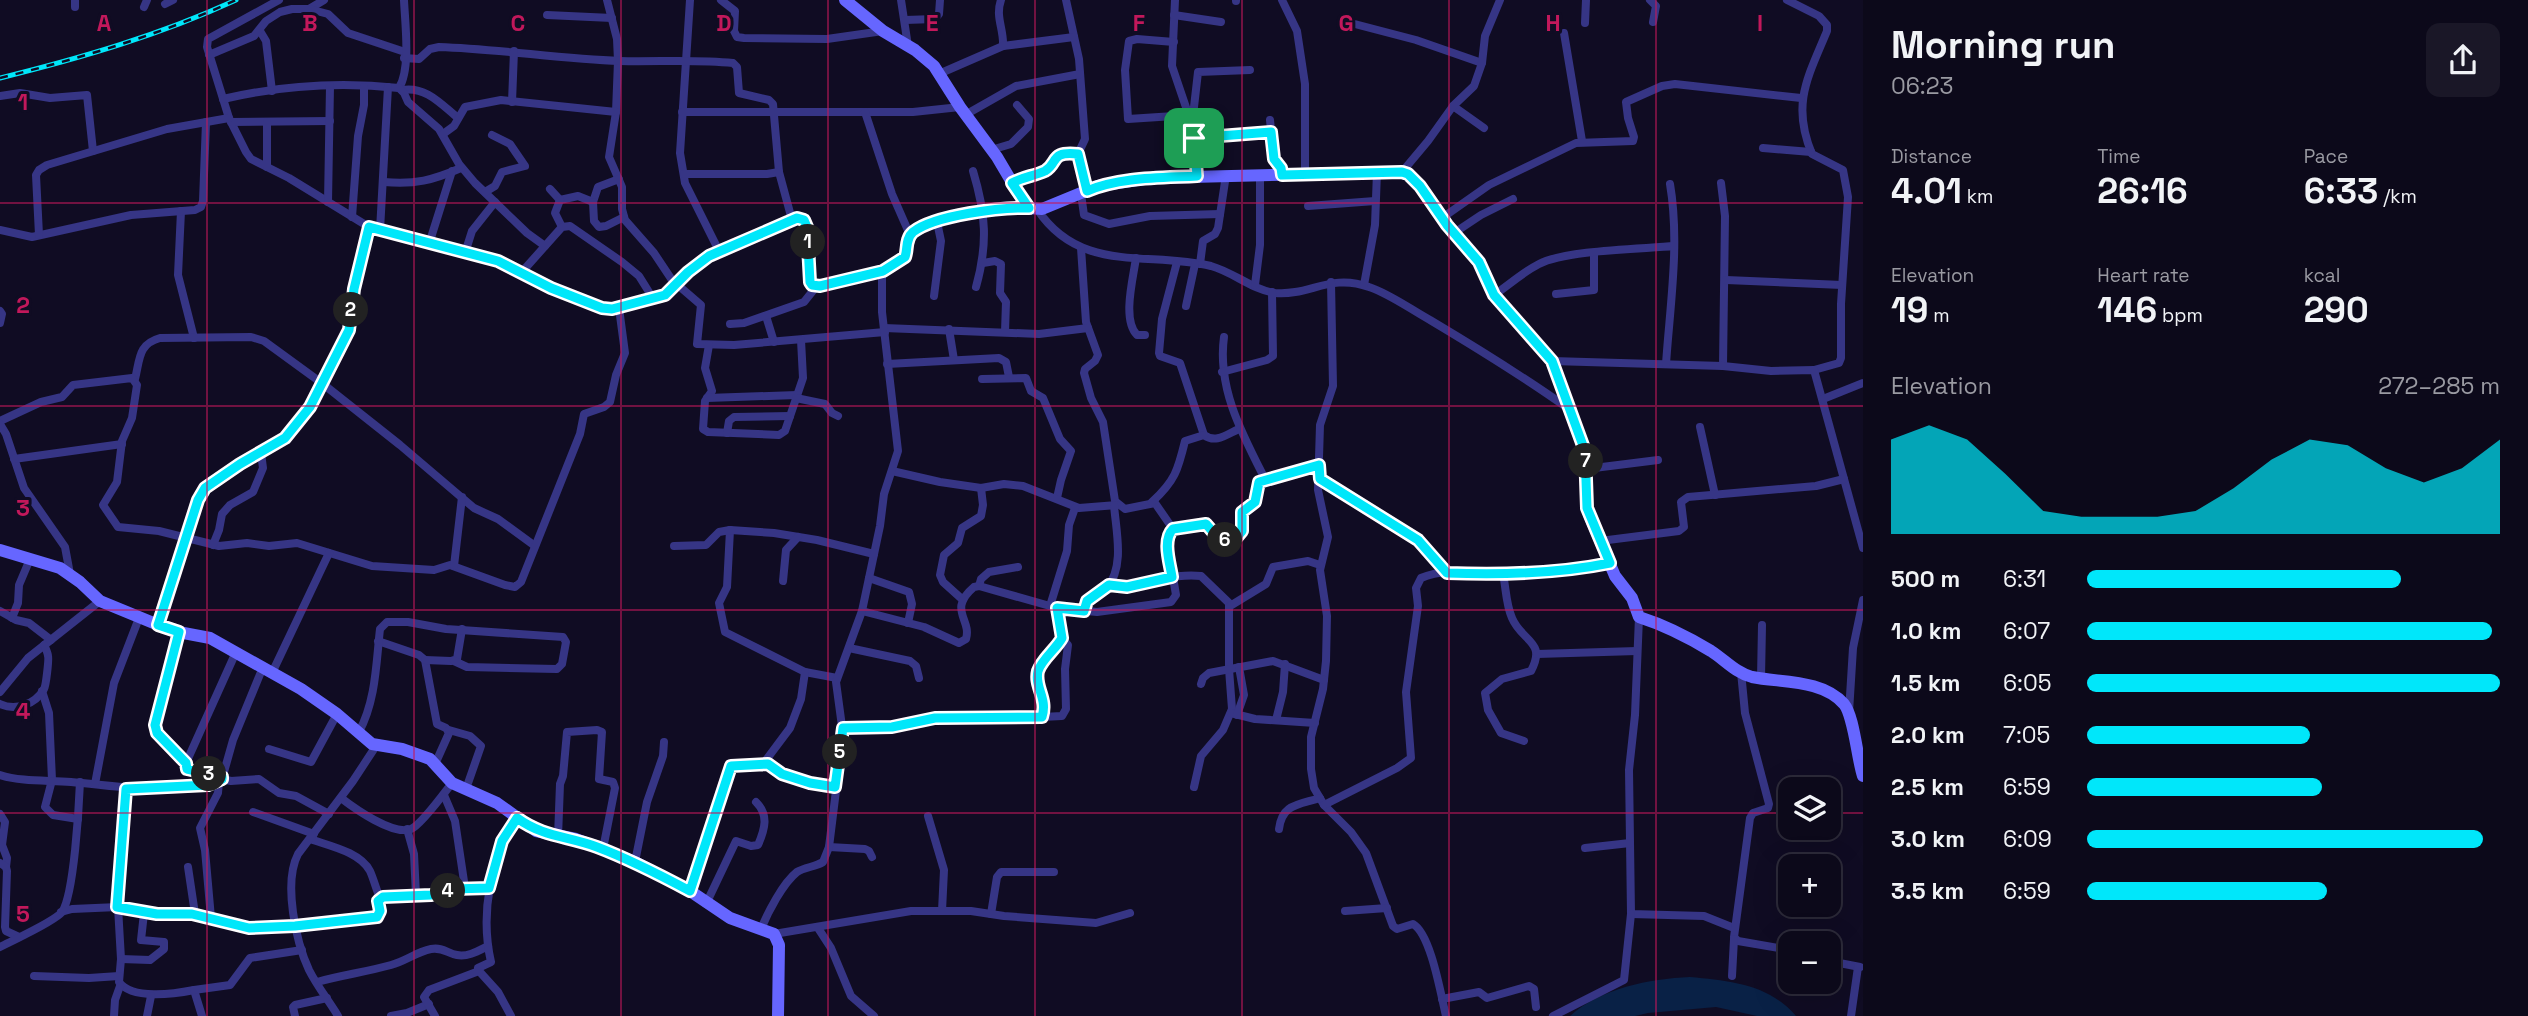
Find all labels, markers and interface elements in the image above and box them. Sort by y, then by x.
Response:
text: A [97,8,112,38]
text: B [302,8,318,38]
text: C [511,8,525,38]
text: D [716,8,732,38]
text: E [926,8,938,38]
text: F [1133,8,1145,38]
text: G [1338,8,1354,38]
text: H [1545,8,1561,38]
text: I [1757,8,1763,38]
text: Morning run [1891,21,2116,69]
button: share [2426,23,2500,97]
text: 06:23 [1891,71,1953,101]
text: 1 [18,87,28,117]
pin [1164,108,1224,168]
icon: arrive [1175,119,1213,157]
text: Distance [1891,144,1972,169]
text: Time [2097,144,2141,169]
text: Pace [2304,144,2348,169]
text: 4.01 [1891,169,1962,213]
text: 26:16 [2097,169,2188,213]
text: 6:33 [2304,169,2378,213]
text: km [1962,184,1993,209]
text: /km [2378,184,2417,209]
pin: 1 [790,224,826,260]
text: 1 [803,229,812,254]
text: Elevation [1891,263,1974,288]
text: Heart rate [2097,263,2190,288]
text: kcal [2304,263,2340,288]
text: 19 [1891,288,1928,332]
text: 146 [2097,288,2157,332]
text: 290 [2304,288,2369,332]
text: 2 [16,290,30,320]
pin: 2 [334,292,368,328]
text: 2 [345,297,356,322]
text: m [1928,303,1950,328]
text: bpm [2157,303,2203,328]
text: Elevation [1891,371,1992,401]
text: 272–285 m [2378,371,2500,401]
pin: 7 [1568,444,1604,478]
text: 7 [1580,448,1591,473]
text: 3 [16,493,30,523]
pin: 6 [1208,522,1242,558]
text: 6 [1219,527,1230,552]
text: 500 m [1891,564,1960,594]
text: 6:31 [2003,564,2046,594]
text: 1.0 km [1891,616,1961,646]
text: 6:07 [2003,616,2050,646]
text: 1.5 km [1891,668,1961,698]
text: 6:05 [2003,668,2051,698]
text: 4 [16,696,31,726]
text: 2.0 km [1891,720,1965,750]
text: 7:05 [2003,720,2050,750]
pin: 5 [822,734,858,770]
text: 5 [834,739,845,764]
pin: 3 [192,756,227,792]
text: 3 [203,761,214,786]
text: 2.5 km [1891,772,1964,802]
text: 6:59 [2003,772,2051,802]
map controls [1778,777,1841,994]
button: layers [1778,777,1841,840]
text: 3.0 km [1891,824,1965,854]
text: 6:09 [2003,824,2052,854]
button: + [1778,854,1841,917]
pin: 4 [430,874,466,908]
text: 3.5 km [1891,876,1964,906]
text: 6:59 [2003,876,2051,906]
text: 4 [441,878,454,903]
text: 5 [16,899,30,929]
button: − [1778,931,1841,994]

